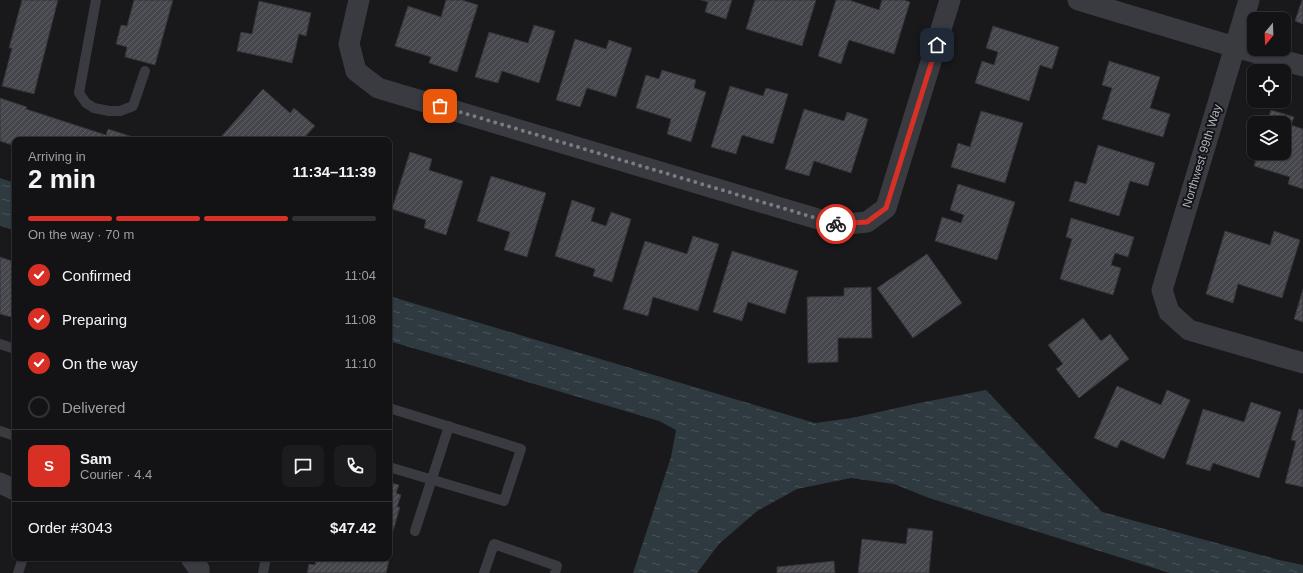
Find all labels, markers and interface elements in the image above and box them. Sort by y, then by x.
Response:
north arrow [1247,12,1291,56]
map controls [1247,12,1291,160]
pin [920,28,954,62]
icon: home [926,34,948,56]
button: locate [1247,64,1291,108]
pin [423,89,457,123]
icon: bag [429,95,451,117]
street label: Northwest 99th Way [1180,102,1224,210]
button: layers [1247,116,1291,160]
text: Arriving in [28,149,86,164]
text: 11:34–11:39 [293,163,376,180]
text: 2 min [28,164,96,194]
courier [816,204,856,244]
icon: bike [825,213,847,235]
text: On the way · 70 m [28,227,134,242]
icon: check [28,264,50,286]
text: Confirmed [62,267,131,284]
text: 11:04 [344,268,376,283]
icon: check [28,308,50,330]
text: Preparing [62,311,127,328]
text: 11:08 [344,312,376,327]
icon: check [28,352,50,374]
text: On the way [62,355,138,372]
text: 11:10 [344,356,376,371]
text: Delivered [62,399,125,416]
button: chat [282,445,324,487]
button: phone [334,445,376,487]
text: Sam [80,450,112,467]
text: S [44,457,54,474]
text: Courier · 4.4 [80,467,152,482]
text: Order #3043 [28,519,112,536]
text: $47.42 [330,519,376,536]

